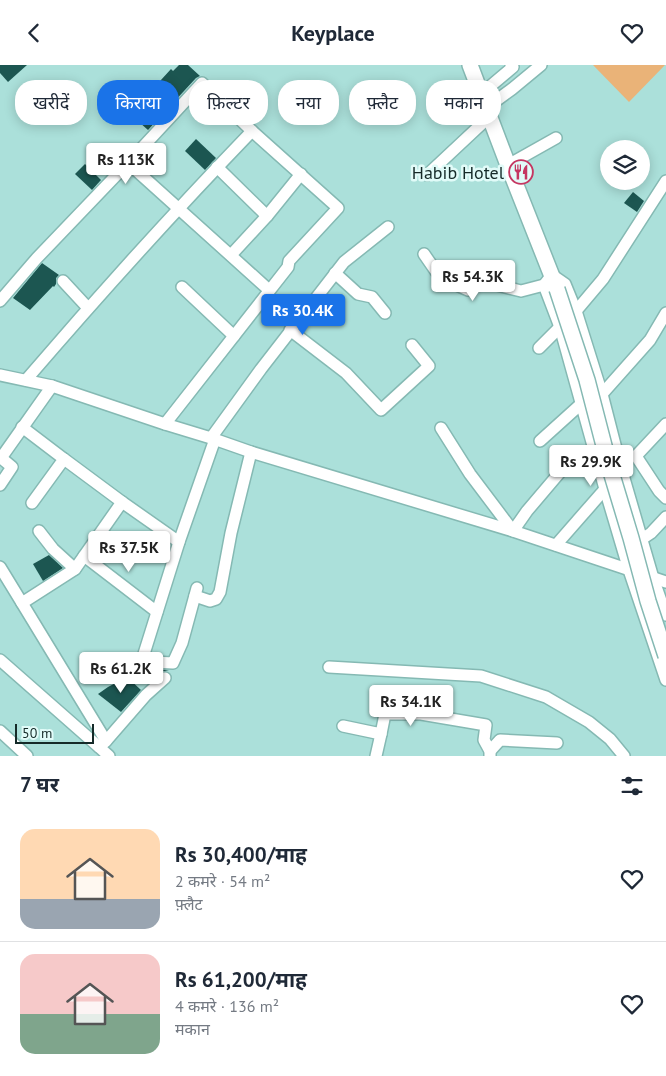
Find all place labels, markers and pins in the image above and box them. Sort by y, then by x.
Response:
pin: Rs 113K [80,143,172,185]
restaurant icon: Habib Hotel [508,159,534,185]
place label: Habib Hotel [412,161,505,184]
pin: Rs 54.3K [421,259,525,302]
pin: Rs 30.4K [251,293,355,336]
pin: Rs 29.9K [539,445,643,487]
pin: Rs 37.5K [77,531,181,573]
pin: Rs 61.2K [69,651,173,694]
pin: Rs 34.1K [359,685,463,727]

